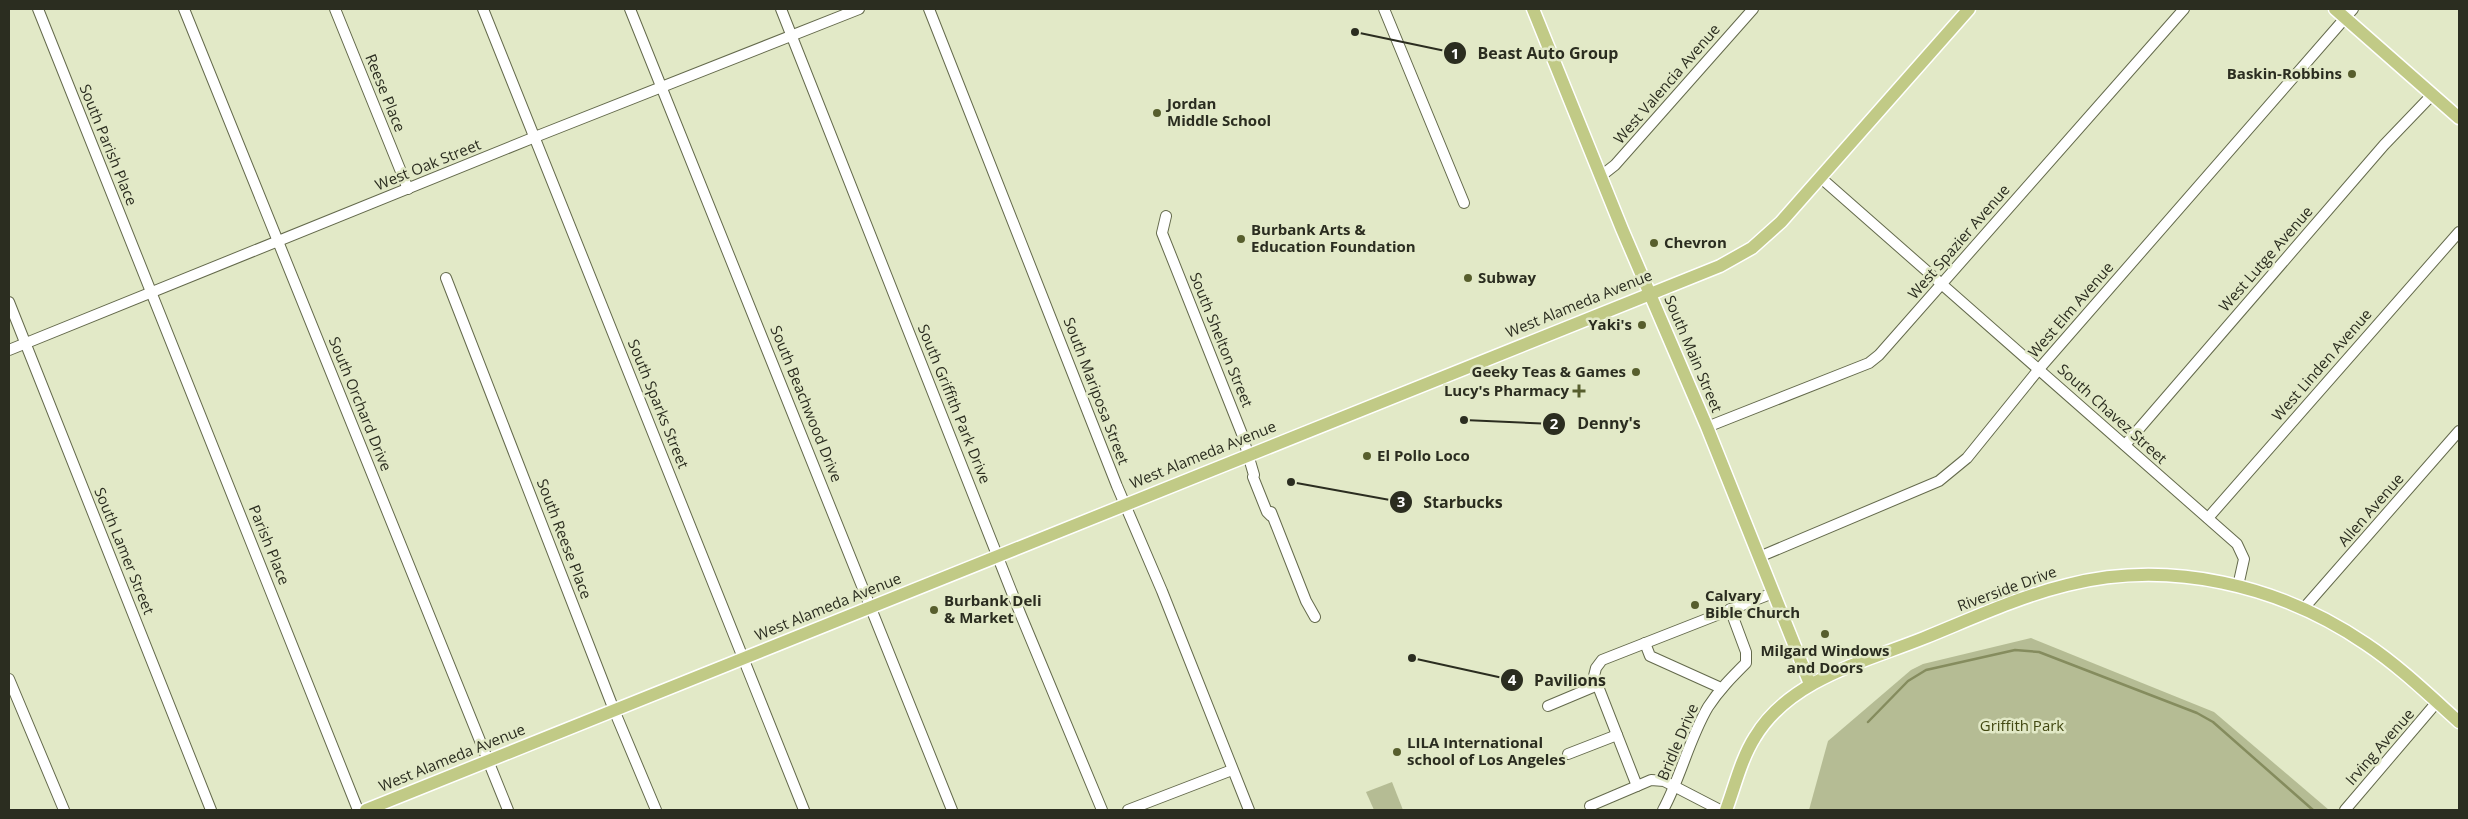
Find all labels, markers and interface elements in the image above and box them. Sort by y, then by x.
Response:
street label: West Valencia Avenue [1609,19,1724,148]
callout: Beast Auto Group [1443,38,1629,69]
text: Beast Auto Group [1478,42,1618,64]
text: 1 [1451,43,1459,63]
street label: Reese Place [361,51,411,135]
place label: Baskin-Robbins [2227,63,2342,83]
marker: Baskin-Robbins [2346,68,2358,80]
street label: South Parish Place [75,81,142,208]
place label: Jordan Middle School [1165,93,1271,130]
marker: Jordan Middle School [1151,107,1163,119]
street label: West Oak Street [372,134,483,194]
street label: West Spazier Avenue [1903,180,2014,303]
street label: West Lutge Avenue [2214,201,2317,315]
place label: Burbank Arts & Education Foundation [1251,219,1416,256]
place label: Chevron [1664,232,1727,252]
marker: Burbank Arts & Education Foundation [1235,233,1247,245]
marker: Chevron [1648,237,1660,249]
street label: West Elm Avenue [2023,257,2117,361]
street label: West Alameda Avenue [1502,265,1655,342]
place label: Subway [1478,267,1537,287]
street label: South Shelton Street [1186,269,1258,410]
marker: Subway [1462,272,1474,284]
street label: South Main Street [1660,292,1728,415]
street label: West Linden Avenue [2267,304,2376,425]
street label: South Mariposa Street [1060,314,1134,467]
place label: Yaki's [1588,314,1632,334]
marker: Yaki's [1636,319,1648,331]
street label: South Griffith Park Drive [914,321,996,486]
street label: South Beachwood Drive [766,322,848,485]
street label: South Orchard Drive [325,333,397,474]
street label: South Sparks Street [624,336,694,471]
street label: South Chavez Street [2054,359,2172,468]
place label: Geeky Teas & Games [1472,361,1626,381]
marker: Geeky Teas & Games [1630,366,1642,378]
place label: Lucy's Pharmacy [1444,380,1569,400]
marker: Lucy's Pharmacy [1573,385,1585,397]
callout: Denny's [1542,408,1651,439]
text: Denny's [1577,412,1641,434]
text: 2 [1550,413,1559,433]
street label: West Alameda Avenue [1126,416,1279,493]
place label: El Pollo Loco [1377,445,1470,465]
marker: El Pollo Loco [1361,450,1373,462]
street label: Allen Avenue [2333,469,2408,550]
street label: South Reese Place [533,476,597,602]
street label: South Lamer Street [90,484,160,617]
callout: Starbucks [1388,487,1513,518]
text: 3 [1397,491,1405,511]
text: Starbucks [1423,491,1503,513]
street label: Parish Place [245,502,295,587]
street label: Riverside Drive [1954,561,2059,615]
street label: West Alameda Avenue [751,568,904,645]
place label: Calvary Bible Church [1705,585,1800,622]
place label: Burbank Deli & Market [944,590,1041,627]
marker: Calvary Bible Church [1689,599,1701,611]
marker: Burbank Deli & Market [928,604,940,616]
marker: Milgard Windows and Doors [1819,628,1831,640]
place label: Milgard Windows and Doors [1760,640,1890,677]
callout: Pavilions [1499,665,1616,696]
text: 4 [1508,669,1517,689]
text: Pavilions [1534,669,1606,691]
street label: Bridle Drive [1652,700,1702,783]
street label: Irving Avenue [2341,704,2418,789]
park label: Griffith Park [1980,715,2064,735]
street label: West Alameda Avenue [375,719,528,796]
place label: LILA International school of Los Angeles [1407,732,1566,769]
marker: LILA International school of Los Angeles [1391,746,1403,758]

